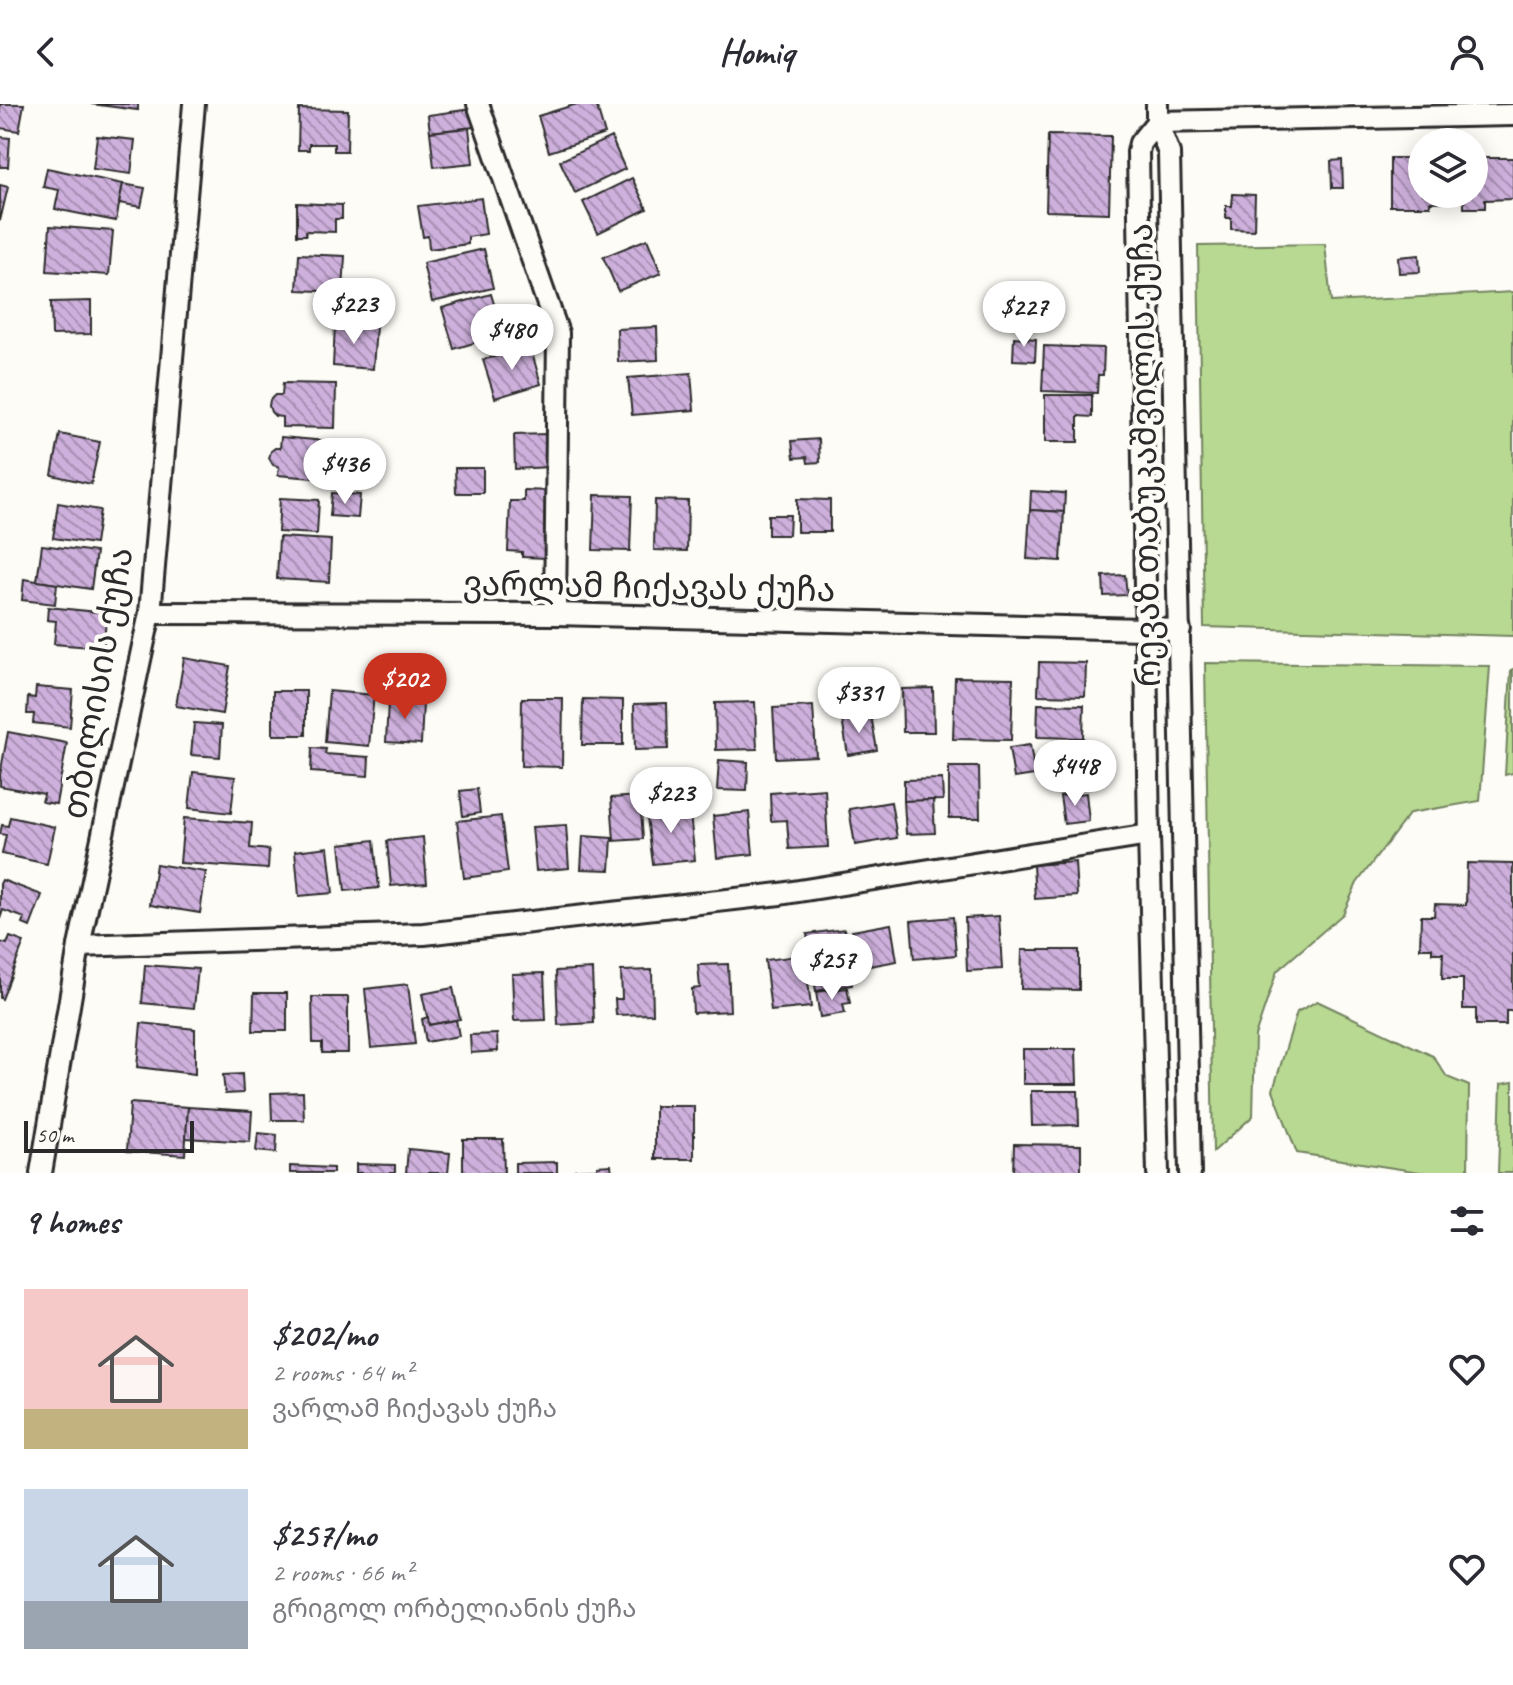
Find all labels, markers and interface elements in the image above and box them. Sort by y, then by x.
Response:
text: Homiq [719,29,794,75]
icon: back [24,30,68,74]
icon: person [1445,30,1489,74]
map controls [1408,128,1488,208]
button: layers [1408,128,1488,208]
street label: რევაზ თაბუკაშვილის ქუჩა [1119,223,1170,687]
pin: $223 [307,278,401,346]
pin: $227 [977,281,1071,349]
text: $223 [331,287,377,320]
text: $227 [1001,290,1047,323]
pin: $480 [465,304,559,372]
text: $480 [489,313,535,346]
pin: $436 [298,438,392,506]
text: $436 [321,447,369,480]
street label: თბილისის ქუჩა [52,544,143,822]
street label: ვარლამ ჩიქავას ქუჩა [462,562,836,611]
pin: $202 [358,653,452,721]
text: $202 [382,662,428,695]
pin: $331 [812,667,906,735]
text: $331 [836,676,882,709]
pin: $448 [1028,740,1122,808]
text: $448 [1052,749,1098,782]
pin: $223 [624,767,718,835]
text: $223 [648,776,694,809]
pin: $257 [785,934,879,1002]
text: $257 [809,943,855,976]
scale bar [24,1117,194,1153]
text: 50 m [36,1121,73,1149]
icon: filters [1445,1199,1489,1243]
text: 9 homes [24,1200,120,1243]
text: $202/mo [272,1313,377,1356]
icon: home [88,1321,184,1417]
icon: heart [1445,1347,1489,1391]
text: 2 rooms · 64 m² [272,1356,413,1389]
text: ვარლამ ჩიქავას ქუჩა [272,1392,557,1425]
text: $257/mo [272,1513,376,1556]
icon: home [88,1521,184,1617]
icon: heart [1445,1547,1489,1591]
text: 2 rooms · 66 m² [272,1556,413,1589]
text: გრიგოლ ორბელიანის ქუჩა [272,1592,636,1625]

